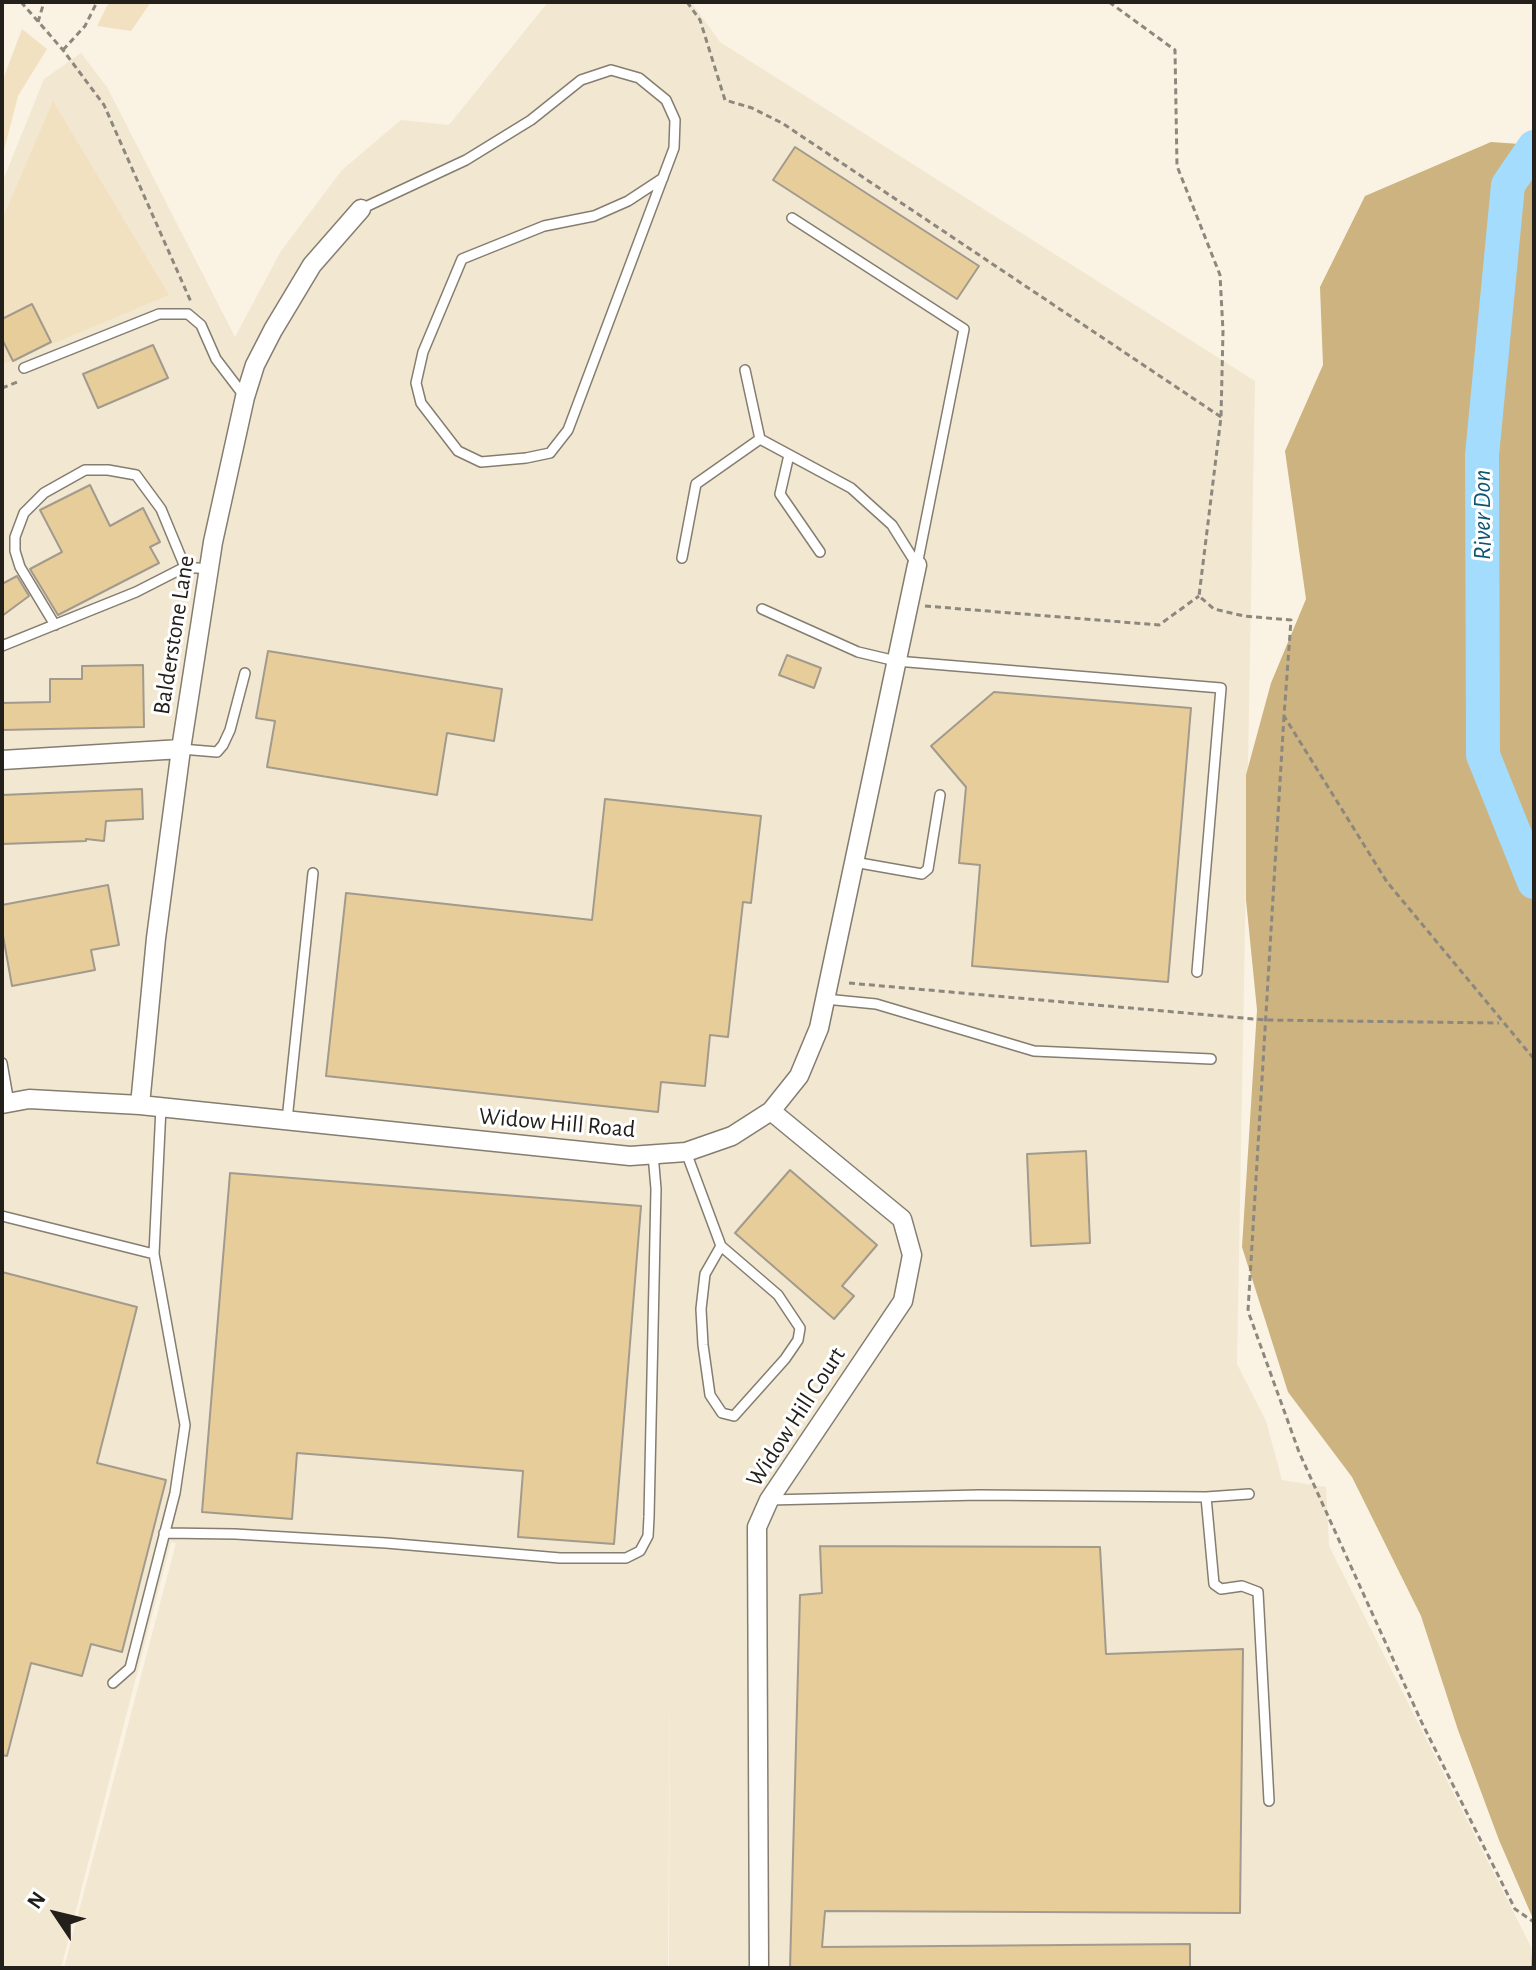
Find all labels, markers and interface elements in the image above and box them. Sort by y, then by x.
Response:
water label: River Don [1466,470,1498,560]
street label: Balderstone Lane [147,553,201,717]
street label: Widow Hill Road [478,1102,636,1144]
street label: Widow Hill Court [740,1342,852,1492]
north arrow [16,1874,96,1954]
text: N [23,1888,50,1913]

